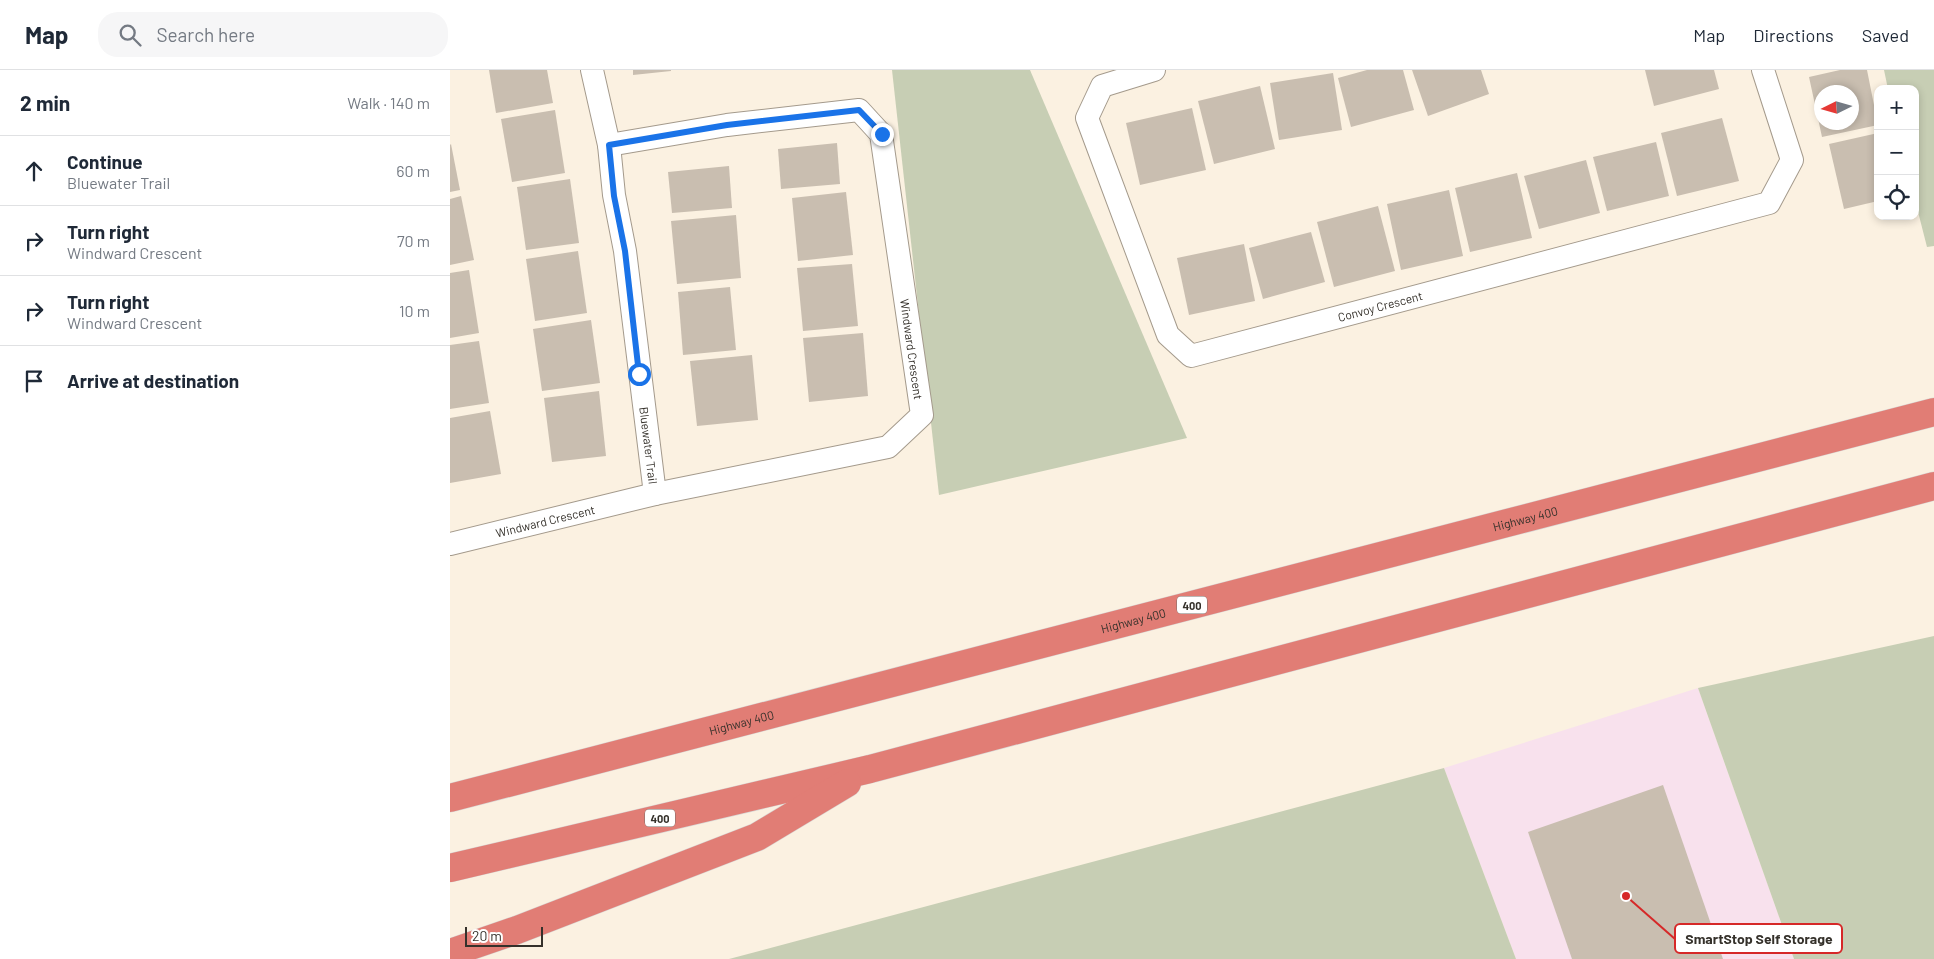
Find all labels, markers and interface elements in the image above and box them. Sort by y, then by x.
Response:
search box [98,12,448,57]
text: Map [25,20,68,49]
icon: search [116,21,144,49]
text: Search here [156,23,255,46]
text: Map [1693,24,1725,46]
text: Directions [1753,24,1834,46]
text: Saved [1862,24,1909,46]
north arrow [1814,85,1859,130]
map controls [1874,85,1919,220]
button: + [1874,85,1919,130]
text: 2 min [20,90,70,115]
text: Walk · 140 m [347,93,430,112]
route end [871,123,894,146]
button: − [1874,130,1919,175]
text: Continue [67,150,143,173]
icon: ahead [20,157,48,185]
text: 60 m [396,161,430,180]
text: Bluewater Trail [67,173,170,192]
button: locate [1874,175,1919,220]
text: Turn right [67,220,149,243]
icon: right [20,227,48,255]
text: 70 m [397,231,430,250]
text: Windward Crescent [67,243,202,262]
street label: Convoy Crescent [1336,288,1424,324]
text: Turn right [67,290,149,313]
icon: right [20,297,48,325]
street label: Windward Crescent [898,298,926,400]
text: 10 m [399,301,430,320]
text: Windward Crescent [67,313,202,332]
route start [628,363,651,386]
icon: arrive [20,367,48,395]
text: Arrive at destination [67,369,239,392]
street label: Bluewater Trail [637,406,661,485]
street label: Windward Crescent [494,502,596,540]
street label: Highway 400 [1491,503,1559,533]
road number: 400 [1177,596,1207,614]
street label: Highway 400 [1099,605,1167,635]
street label: Highway 400 [707,707,775,737]
road number: 400 [645,810,675,826]
scale bar [465,924,542,947]
callout: SmartStop Self Storage [1675,924,1842,953]
text: 20 m [472,927,502,944]
text: SmartStop Self Storage [1685,930,1833,947]

